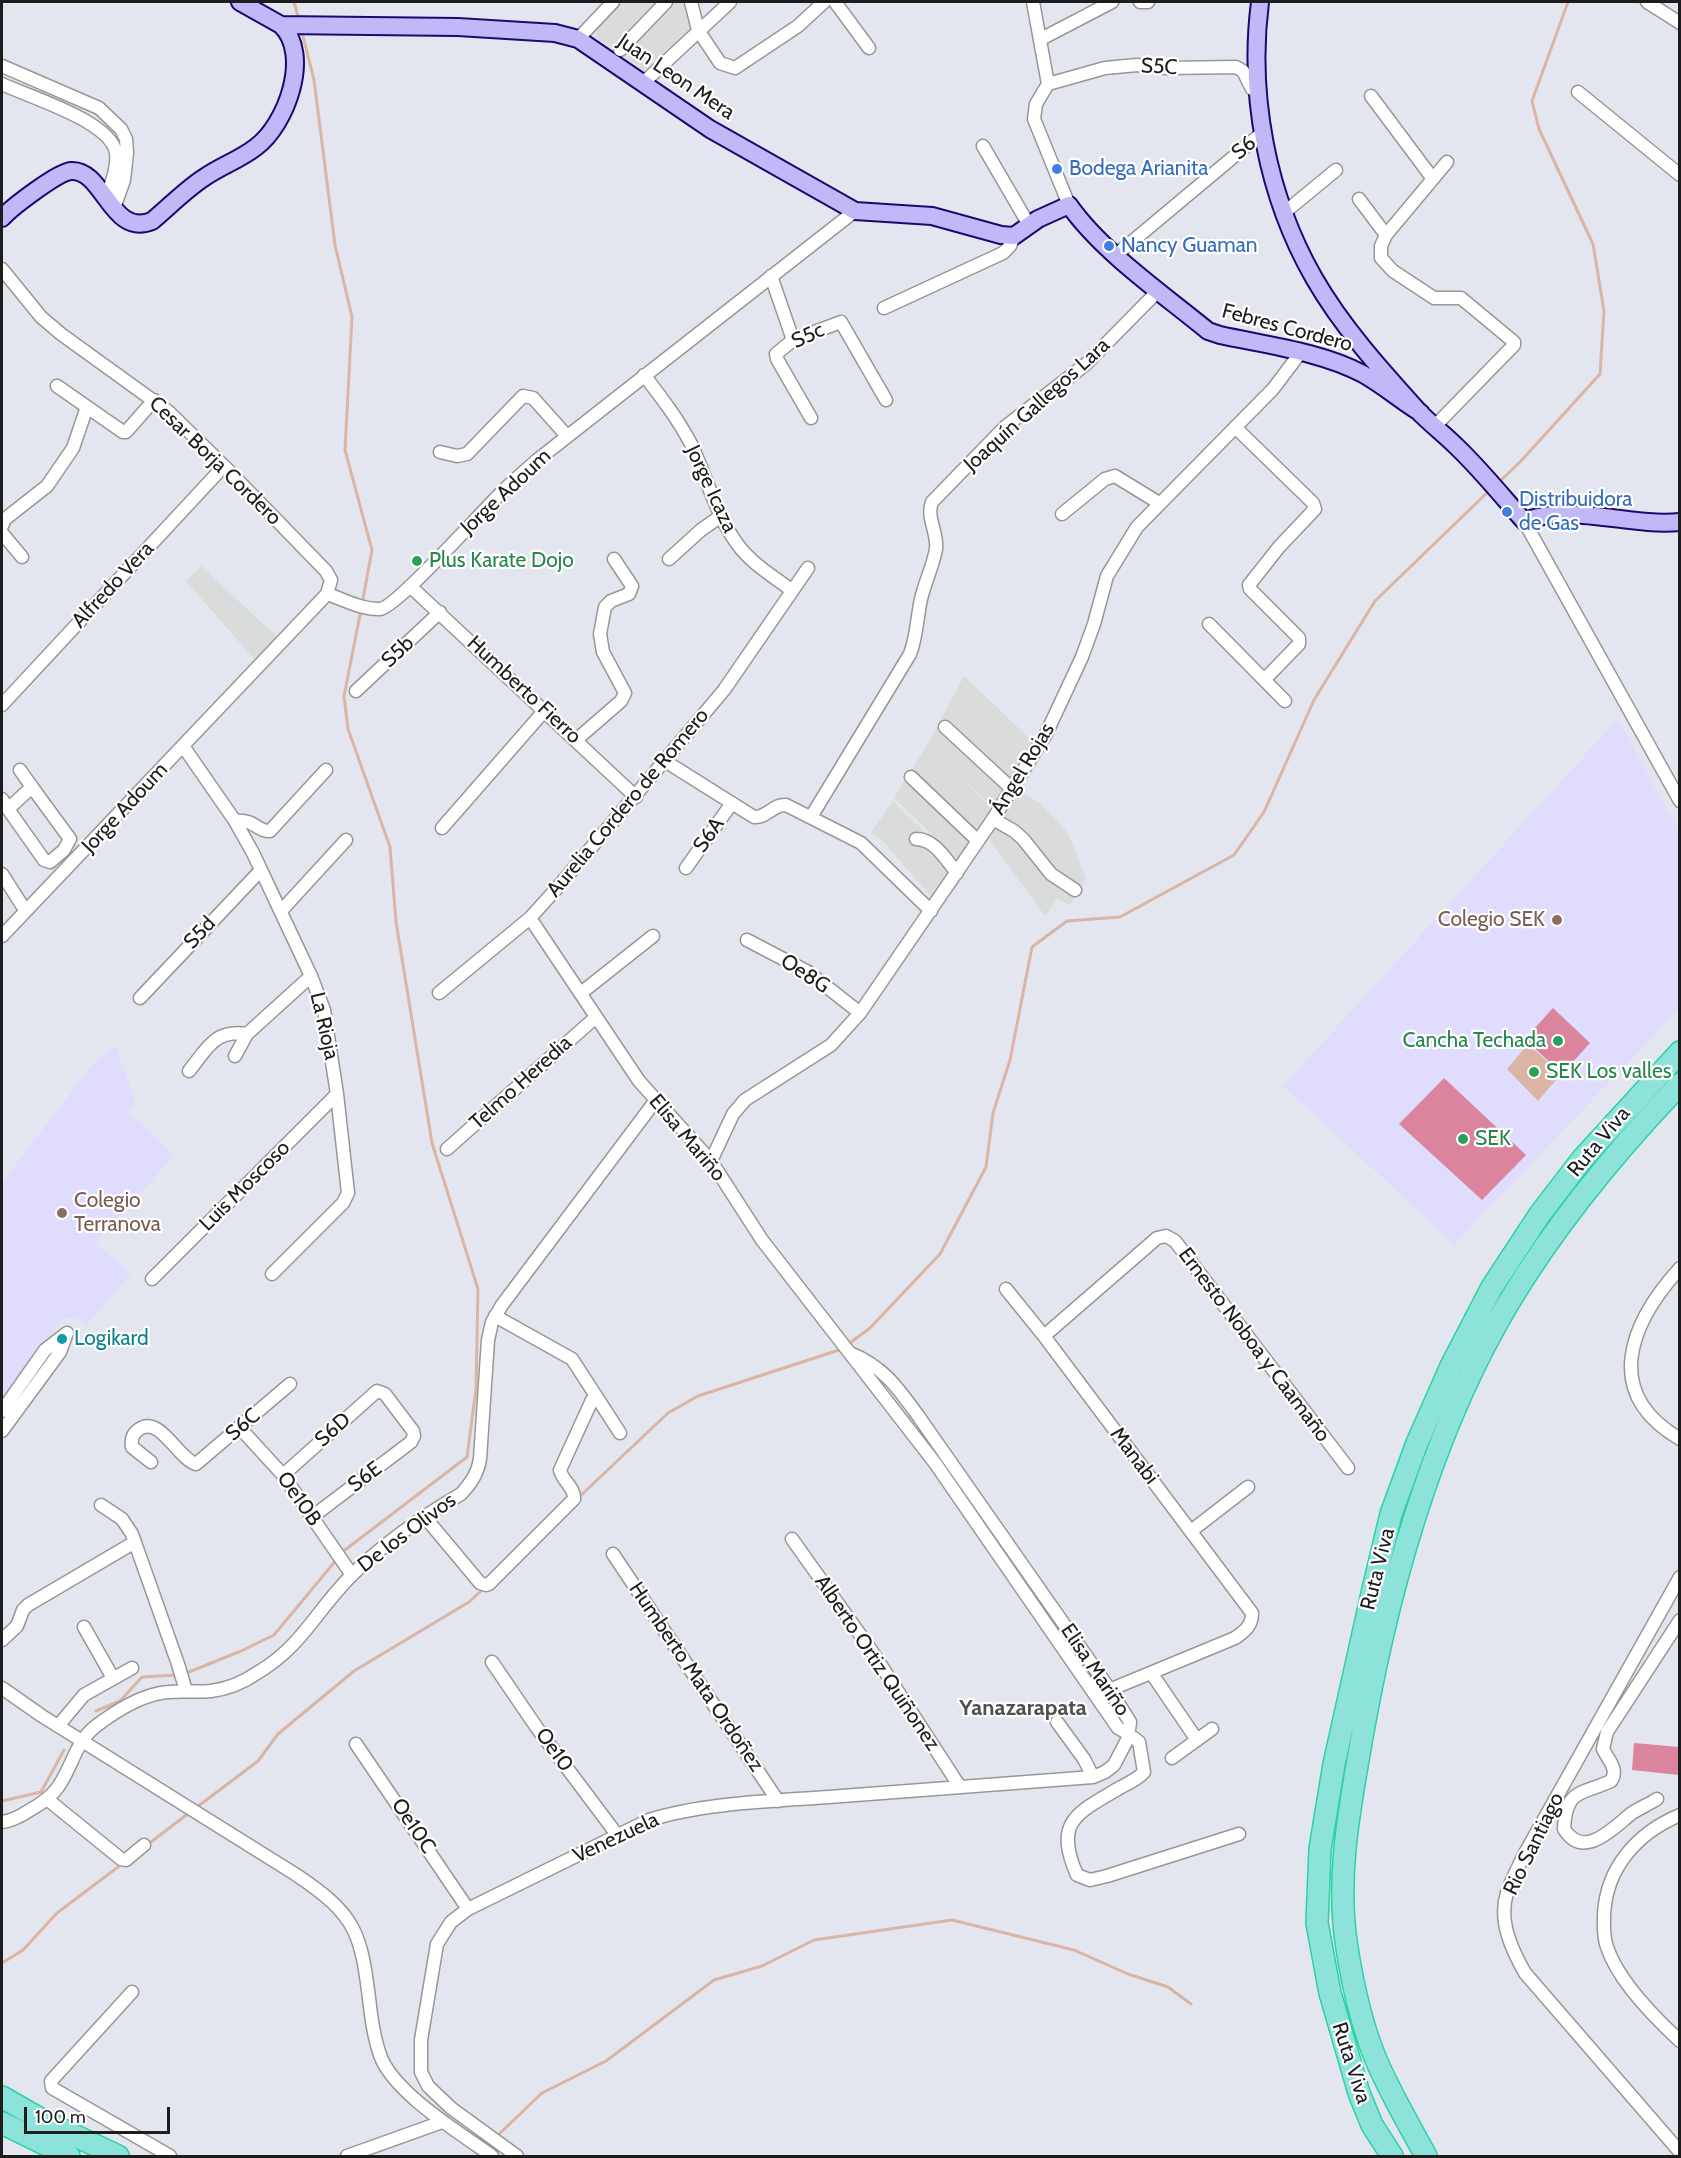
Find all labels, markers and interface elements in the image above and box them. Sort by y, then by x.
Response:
street label: Juan Leon Mera [613,29,739,125]
street label: S5C [1140,53,1178,81]
street label: S6 [1227,131,1261,165]
place label: Bodega Arianita [1069,156,1208,182]
marker: Bodega Arianita [1050,162,1064,176]
place label: Nancy Guaman [1121,233,1258,259]
marker: Nancy Guaman [1102,239,1116,253]
street label: Febres Cordero [1219,299,1355,357]
street label: S5c [788,318,828,354]
street label: Joaquín Gallegos Lara [959,333,1115,477]
street label: Cesar Borja Cordero [144,391,286,531]
street label: Jorge Icaza [680,441,742,537]
street label: Jorge Adoum [456,444,556,540]
place label: Distribuidora de Gas [1519,487,1632,537]
marker: Distribuidora de Gas [1500,505,1514,519]
street label: Alfredo Vera [67,537,159,633]
place label: Plus Karate Dojo [429,548,574,574]
marker: Plus Karate Dojo [410,554,424,568]
street label: S5b [377,631,419,673]
street label: Humberto Fierro [462,631,586,749]
street label: Aurelia Cordero de Romero [542,703,714,903]
street label: Ángel Rojas [986,719,1060,819]
street label: Jorge Adoum [77,758,173,858]
street label: S6A [688,813,730,857]
place label: Colegio SEK [1438,907,1545,933]
street label: S5d [179,912,221,954]
marker: Colegio SEK [1550,913,1564,927]
street label: Oe8G [776,949,834,999]
street label: La Rioja [304,990,344,1062]
place label: Cancha Techada [1403,1028,1546,1054]
street label: Telmo Heredia [465,1031,577,1135]
marker: Cancha Techada [1551,1034,1565,1048]
place label: SEK Los valles [1546,1059,1671,1085]
marker: SEK Los valles [1527,1065,1541,1079]
street label: Elisa Mariño [643,1089,731,1187]
street label: Ruta Viva [1562,1102,1636,1182]
place label: SEK [1475,1126,1511,1152]
marker: SEK [1456,1132,1470,1146]
street label: Luis Moscoso [195,1136,295,1236]
place label: Colegio Terranova [74,1188,161,1238]
marker: Colegio Terranova [55,1206,69,1220]
street label: Ernesto Noboa y Caamaño [1173,1243,1335,1447]
place label: Logikard [74,1326,149,1352]
marker: Logikard [55,1332,69,1346]
street label: S6C [221,1403,265,1447]
street label: S6D [310,1407,356,1453]
street label: Manabi [1104,1422,1164,1490]
street label: S6E [343,1456,387,1498]
street label: Oe10B [271,1467,327,1531]
street label: De los Olivos [353,1488,461,1578]
street label: Ruta Viva [1356,1525,1400,1613]
street label: Alberto Ortiz Quiñonez [809,1571,945,1755]
street label: Humberto Mata Ordoñez [623,1578,769,1776]
street label: Elisa Mariño [1055,1619,1135,1721]
district label: Yanazarapata [959,1696,1087,1722]
street label: Oe10 [530,1723,578,1777]
street label: Rio Santiago [1498,1789,1570,1899]
street label: Oe10C [386,1794,440,1858]
street label: Venezuela [569,1807,663,1869]
street label: Ruta Viva [1326,2019,1376,2107]
scale bar [27,2095,172,2133]
text: 100 m [35,2106,86,2128]

